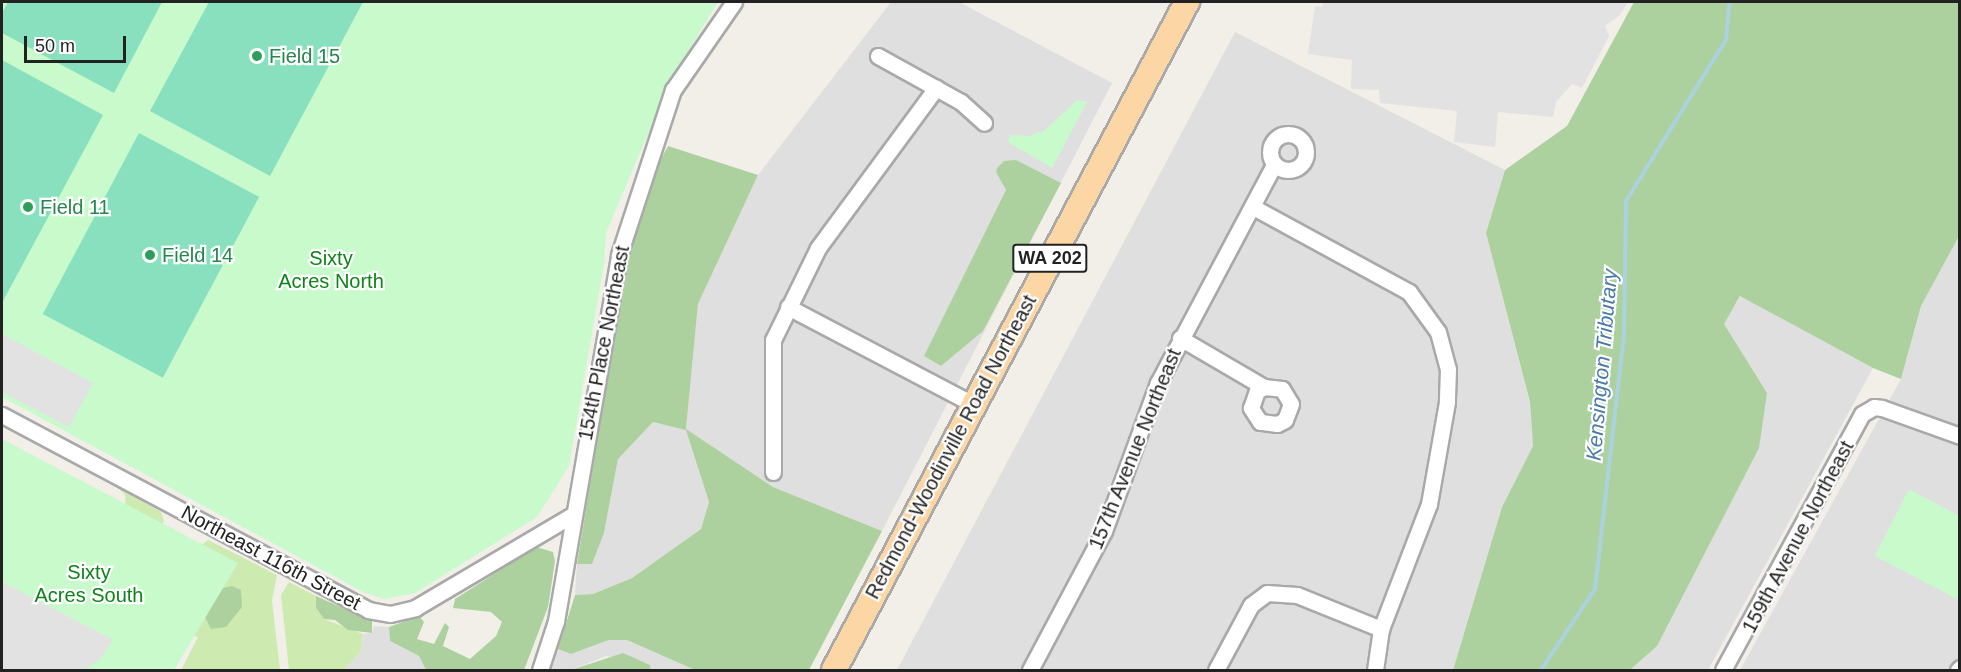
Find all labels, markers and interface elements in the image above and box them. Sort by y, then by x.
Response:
scale bar [27,24,129,62]
text: 50 m [35,36,75,56]
place label: Field 15 [269,44,340,68]
marker: Field 15 [250,49,264,63]
place label: Field 11 [40,195,110,219]
marker: Field 11 [21,200,35,214]
place label: Field 14 [162,243,233,267]
road number: WA 202 [1011,243,1089,273]
street label: 154th Place Northeast [573,244,635,442]
park label: Sixty Acres North [278,247,384,294]
marker: Field 14 [143,248,157,262]
water label: Kensington Tributary [1581,268,1623,462]
street label: Redmond-Woodinville Road Northeast [860,291,1042,603]
street label: 157th Avenue Northeast [1084,345,1186,553]
street label: 159th Avenue Northeast [1737,436,1859,638]
street label: Northeast 116th Street [177,501,365,615]
park label: Sixty Acres South [35,560,143,607]

